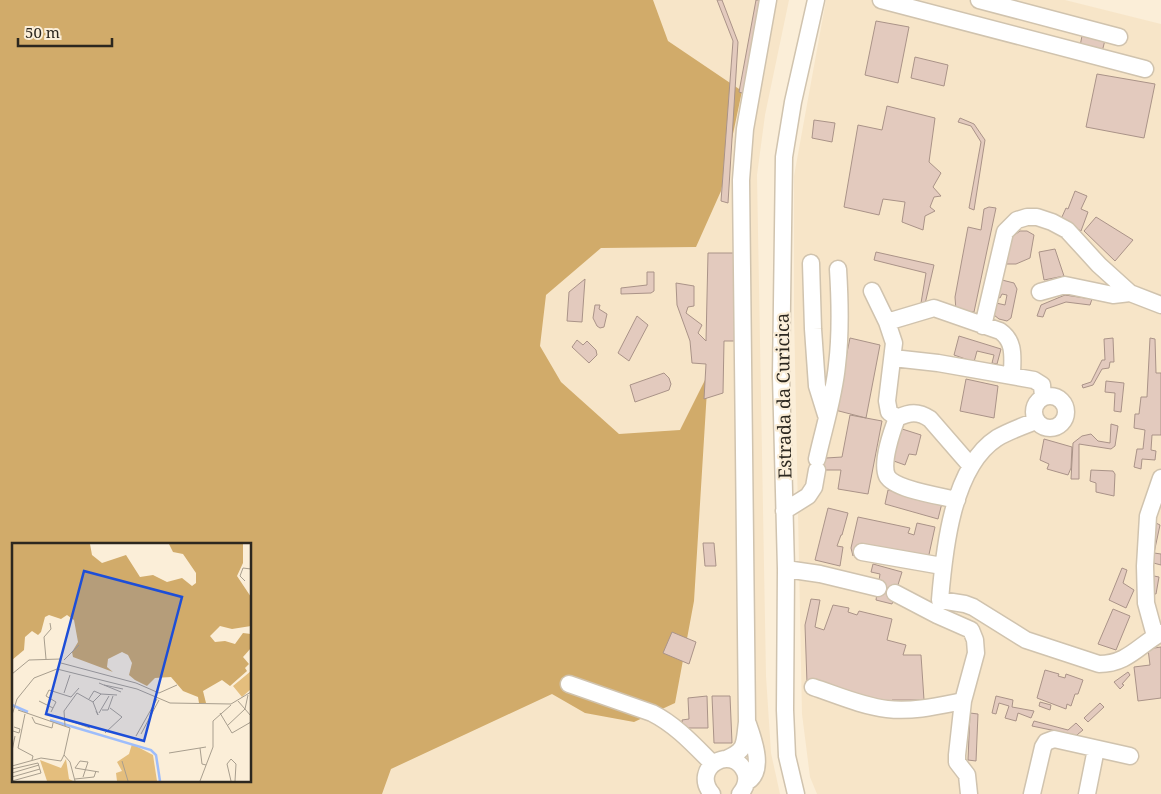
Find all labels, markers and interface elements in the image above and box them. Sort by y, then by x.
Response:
scale bar [18,15,111,47]
text: 50 m [25,22,60,42]
street label: Estrada da Curicica [770,313,796,479]
inset map [12,543,251,782]

